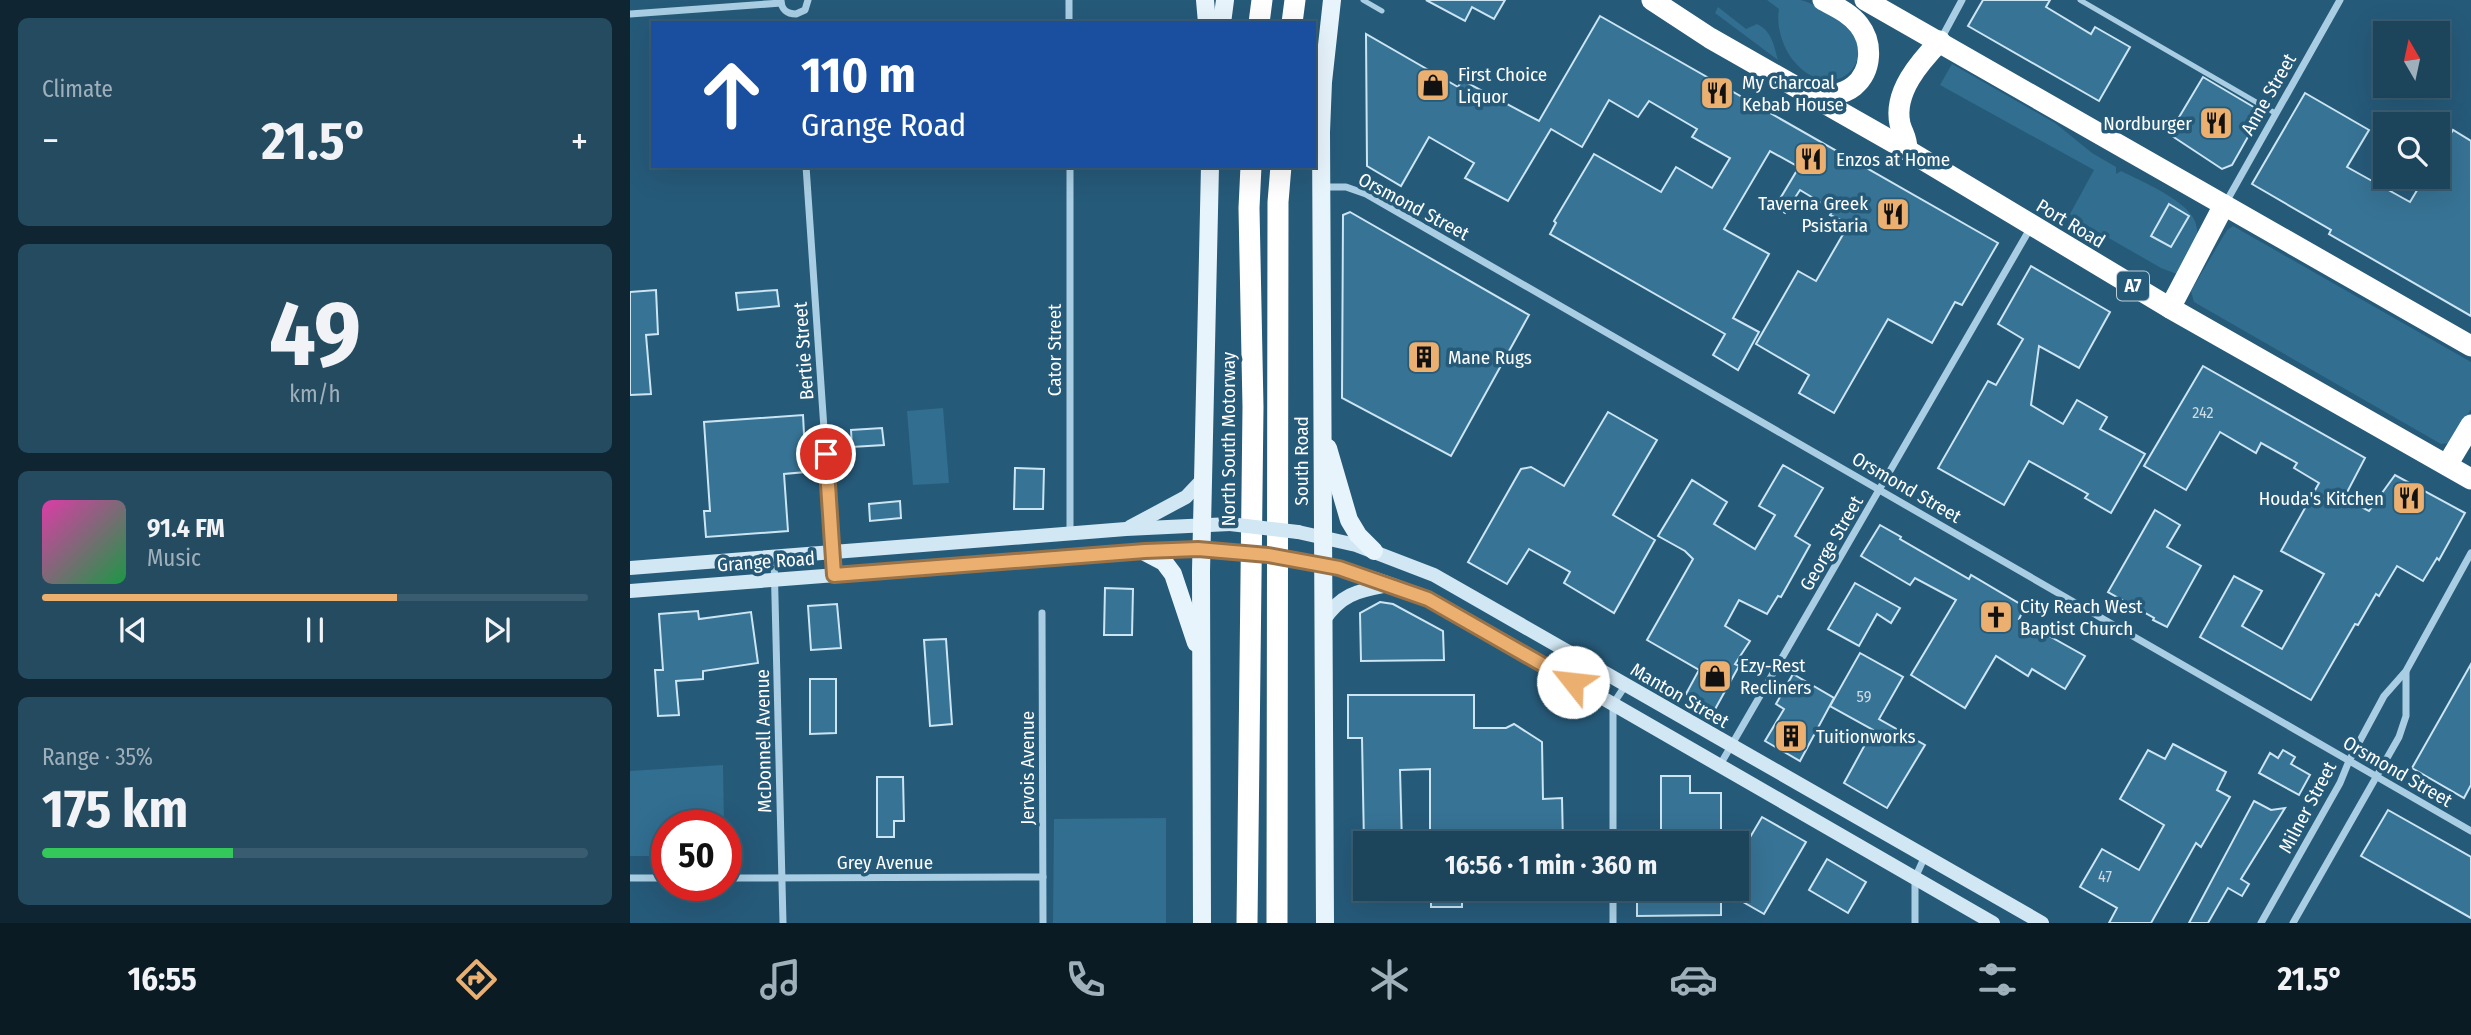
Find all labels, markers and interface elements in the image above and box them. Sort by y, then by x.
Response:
north arrow [2373,21,2450,98]
map controls [2373,21,2450,189]
text: 110 m [801,46,916,105]
icon: ahead [686,49,777,140]
street label: Anne Street [2236,49,2301,139]
place label: First Choice Liquor [1458,63,1547,108]
shop icon: First Choice Liquor [1414,66,1452,104]
place label: My Charcoal Kebab House [1742,71,1844,116]
restaurant icon: My Charcoal Kebab House [1698,74,1736,112]
text: Climate [42,75,113,103]
restaurant icon: Nordburger [2197,104,2235,142]
text: Grange Road [801,106,966,144]
text: 21.5° [261,110,368,173]
place label: Nordburger [2103,112,2192,135]
button: search [2373,112,2450,189]
text: − [42,118,59,164]
text: + [571,118,588,164]
restaurant icon: Enzos at Home [1792,140,1830,178]
place label: Enzos at Home [1836,148,1950,171]
street label: Orsmond Street [1354,168,1474,246]
place label: Taverna Greek Psistaria [1758,192,1868,237]
street label: Port Road [2032,194,2109,253]
restaurant icon: Taverna Greek Psistaria [1874,195,1912,233]
road number: A7 [2117,272,2149,300]
text: 49 [269,280,361,389]
street label: Bertie Street [789,301,818,401]
street label: Cator Street [1043,303,1066,396]
building icon: Mane Rugs [1405,338,1443,376]
place label: Mane Rugs [1448,346,1532,369]
street label: North South Motorway [1217,351,1240,526]
text: km/h [289,380,341,408]
house number: 242 [2192,403,2214,422]
street label: South Road [1290,416,1313,506]
pin [796,424,856,484]
icon: arrive [807,435,845,473]
street label: Orsmond Street [1848,447,1966,528]
restaurant icon: Houda's Kitchen [2390,479,2428,517]
place label: Houda's Kitchen [2259,487,2384,510]
street label: George Street [1795,491,1868,595]
text: 91.4 FM [147,513,225,544]
text: Music [147,544,201,572]
street label: Grange Road [716,547,816,576]
place label: City Reach West Baptist Church [2020,595,2143,640]
church icon: City Reach West Baptist Church [1977,598,2015,636]
icon: previous [114,611,152,649]
icon: pause [296,611,334,649]
icon: next [478,611,516,649]
position arrow [1536,645,1610,719]
place label: Ezy-Rest Recliners [1740,654,1811,699]
shop icon: Ezy-Rest Recliners [1696,657,1734,695]
street label: Manton Street [1626,658,1734,733]
street label: McDonnell Avenue [751,669,776,813]
house number: 59 [1857,687,1872,706]
street label: Jervois Avenue [1016,711,1039,825]
building icon: Tuitionworks [1772,717,1810,755]
place label: Tuitionworks [1816,725,1916,748]
street label: Orsmond Street [2339,731,2457,812]
text: Range · 35% [42,743,153,771]
street label: Milner Street [2274,757,2342,857]
text: 175 km [42,778,188,841]
speed limit sign: 50 [651,810,742,901]
text: 16:56 · 1 min · 360 m [1445,850,1657,881]
street label: Grey Avenue [837,851,933,874]
house number: 47 [2098,867,2112,886]
icon: directions [452,955,501,1004]
icon: music [756,955,805,1004]
icon: phone [1061,955,1110,1004]
icon: climate [1365,955,1414,1004]
icon: car [1669,955,1718,1004]
icon: filters [1973,955,2022,1004]
text: 16:55 [128,960,197,998]
text: 21.5° [2278,960,2343,998]

